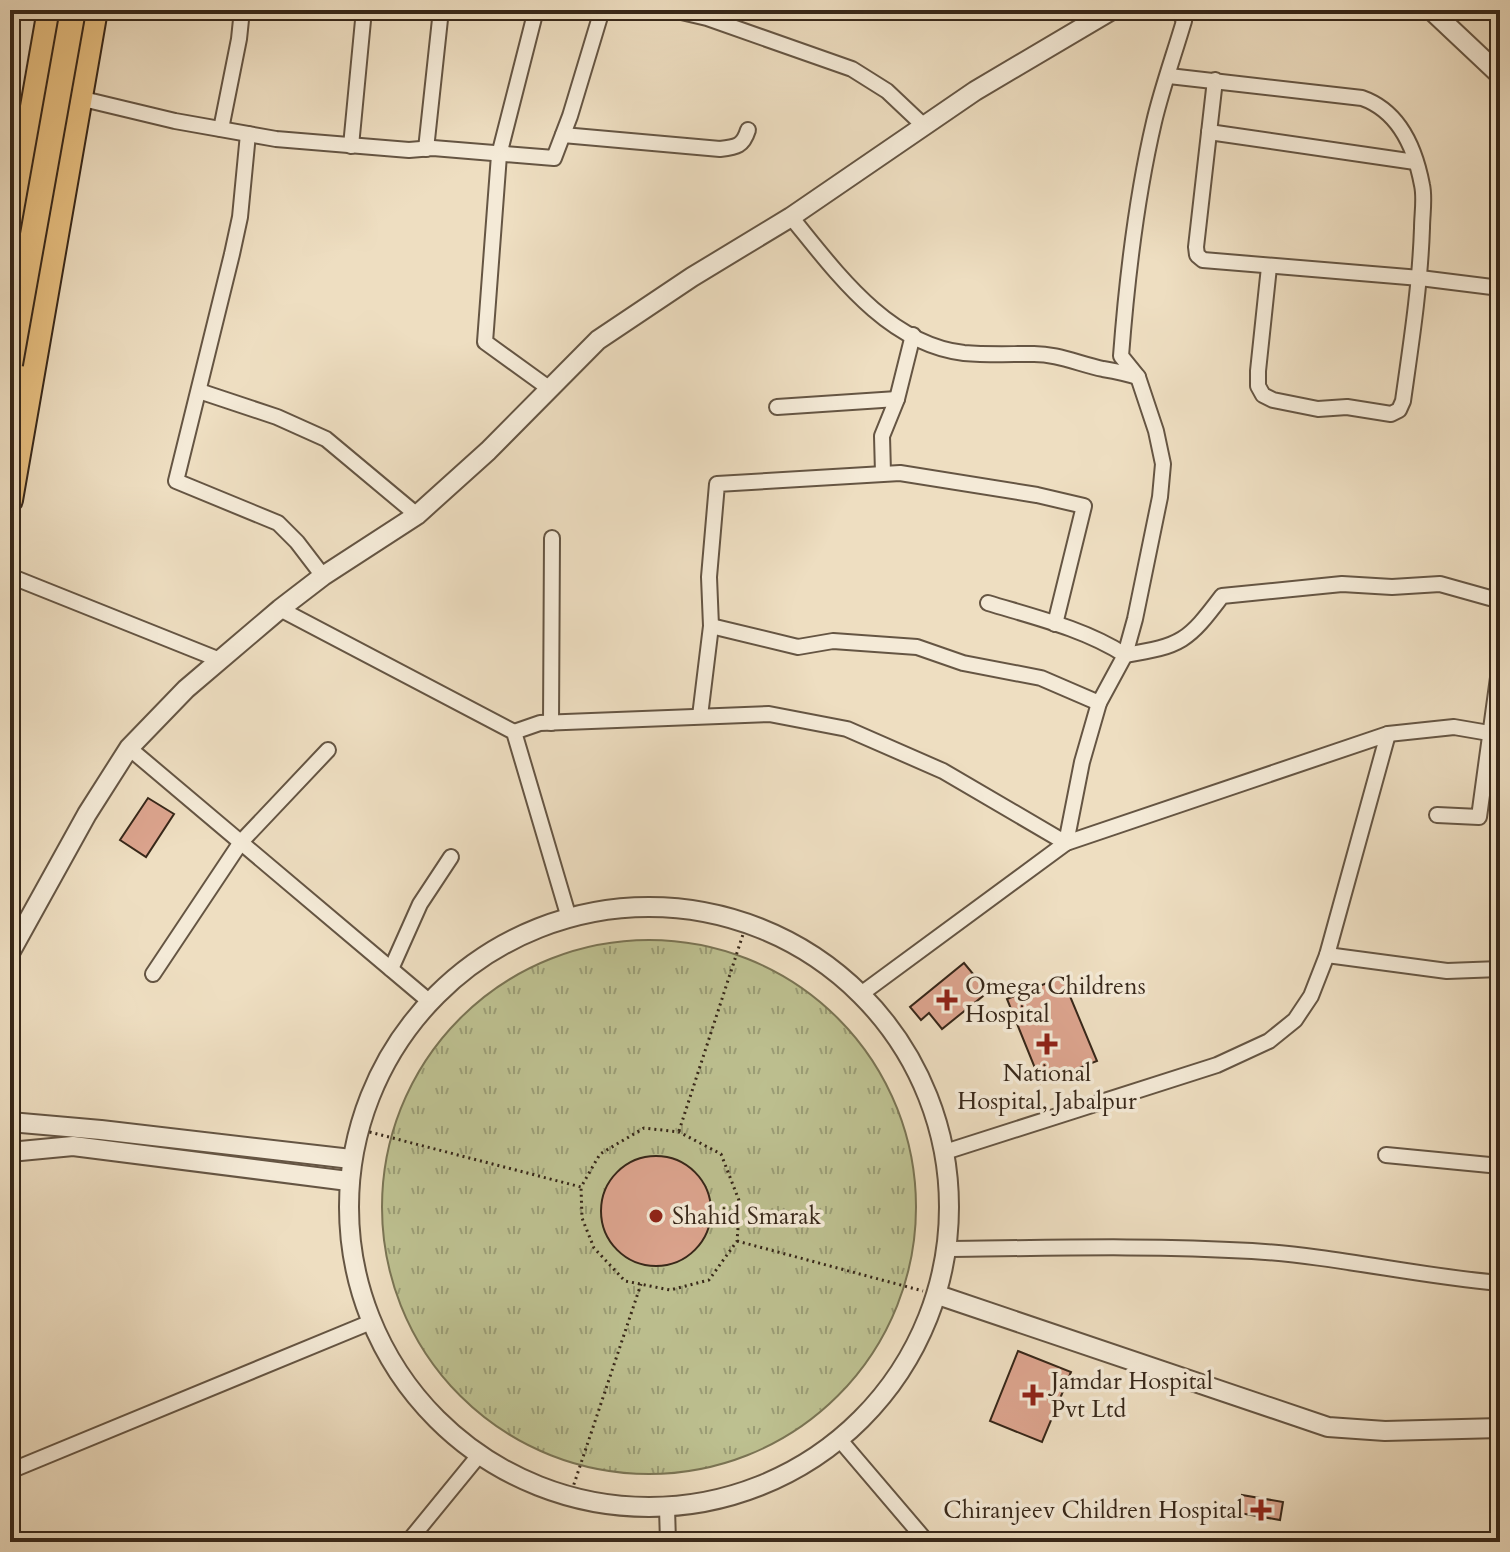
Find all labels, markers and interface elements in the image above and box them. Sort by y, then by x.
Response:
place label: Omega Childrens Hospital [965,970,1146,1031]
marker: Omega Childrens Hospital [936,989,958,1011]
marker: National Hospital, Jabalpur [1036,1033,1058,1055]
place label: National Hospital, Jabalpur [957,1057,1137,1118]
place label: Shahid Smarak [672,1200,822,1233]
marker: Shahid Smarak [647,1207,665,1225]
place label: Jamdar Hospital Pvt Ltd [1048,1365,1213,1426]
marker: Jamdar Hospital Pvt Ltd [1022,1384,1044,1406]
place label: Chiranjeev Children Hospital [943,1494,1243,1527]
marker: Chiranjeev Children Hospital [1250,1499,1272,1521]

